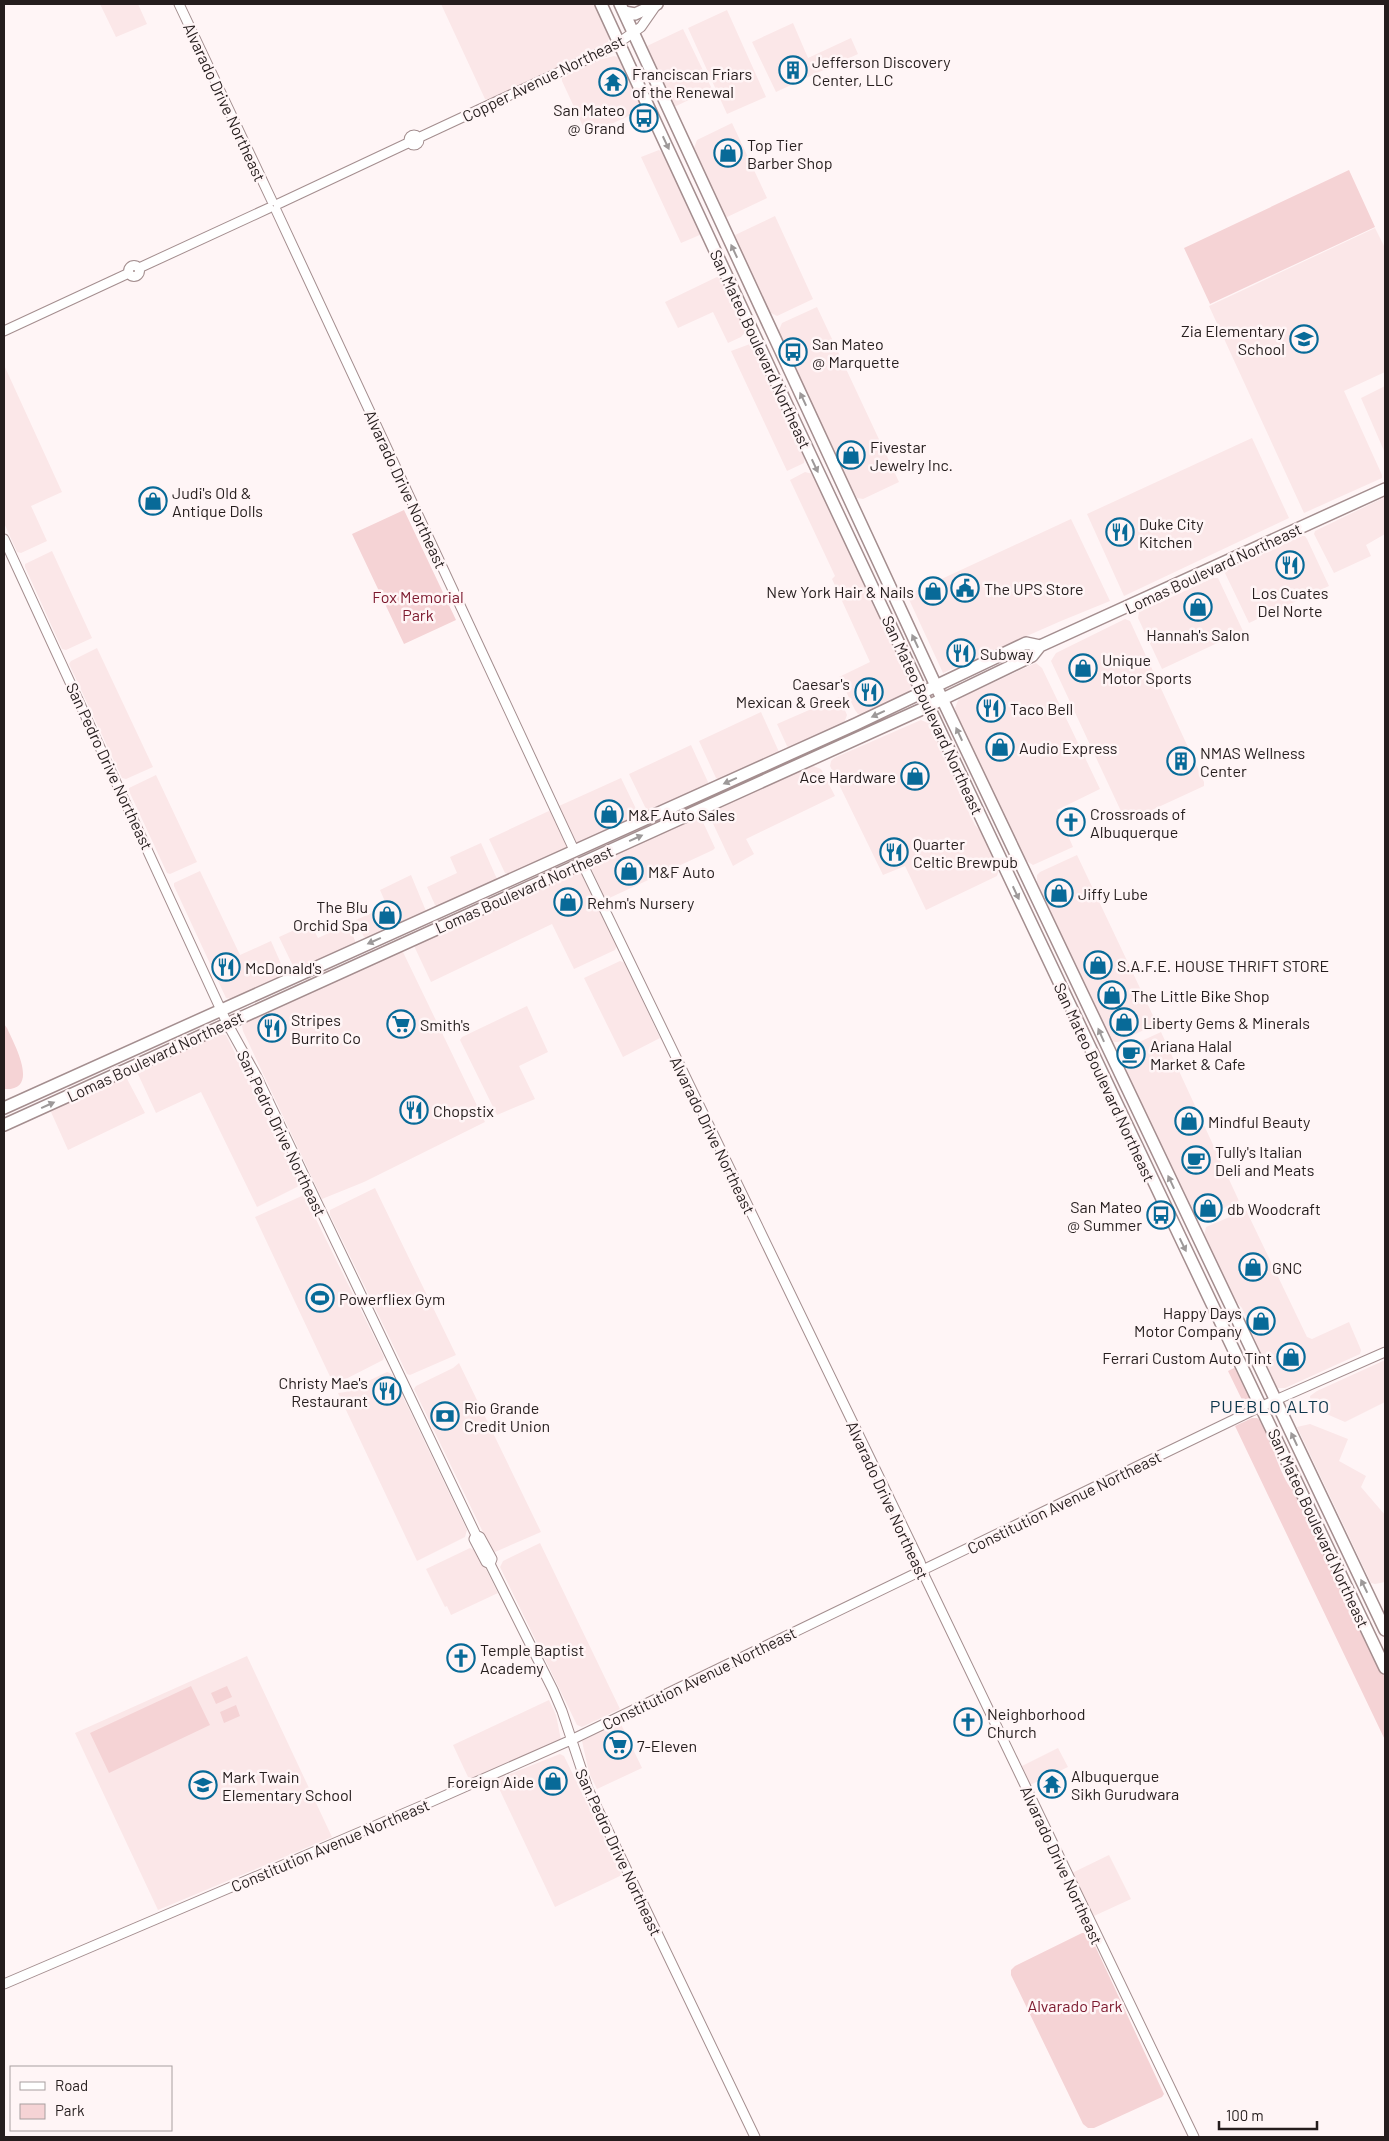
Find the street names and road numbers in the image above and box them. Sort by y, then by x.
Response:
street label: Alvarado Drive Northeast [180,20,270,184]
street label: Copper Avenue Northeast [459,31,627,125]
street label: San Mateo Boulevard Northeast [706,246,816,452]
street label: Alvarado Drive Northeast [361,407,451,571]
street label: Lomas Boulevard Northeast [1122,519,1304,617]
street label: San Mateo Boulevard Northeast [878,612,988,818]
street label: San Pedro Drive Northeast [63,679,157,853]
street label: Lomas Boulevard Northeast [432,841,616,937]
street label: San Mateo Boulevard Northeast [1050,979,1160,1185]
street label: Lomas Boulevard Northeast [64,1007,246,1105]
street label: San Pedro Drive Northeast [233,1047,331,1219]
street label: Alvarado Drive Northeast [667,1053,759,1217]
street label: Alvarado Drive Northeast [843,1418,933,1582]
street label: San Mateo Boulevard Northeast [1264,1425,1374,1631]
street label: Constitution Avenue Northeast [964,1447,1164,1557]
street label: Constitution Avenue Northeast [599,1623,799,1733]
street label: San Pedro Drive Northeast [572,1765,666,1939]
street label: Alvarado Drive Northeast [1017,1783,1107,1947]
street label: Constitution Avenue Northeast [228,1795,432,1895]

